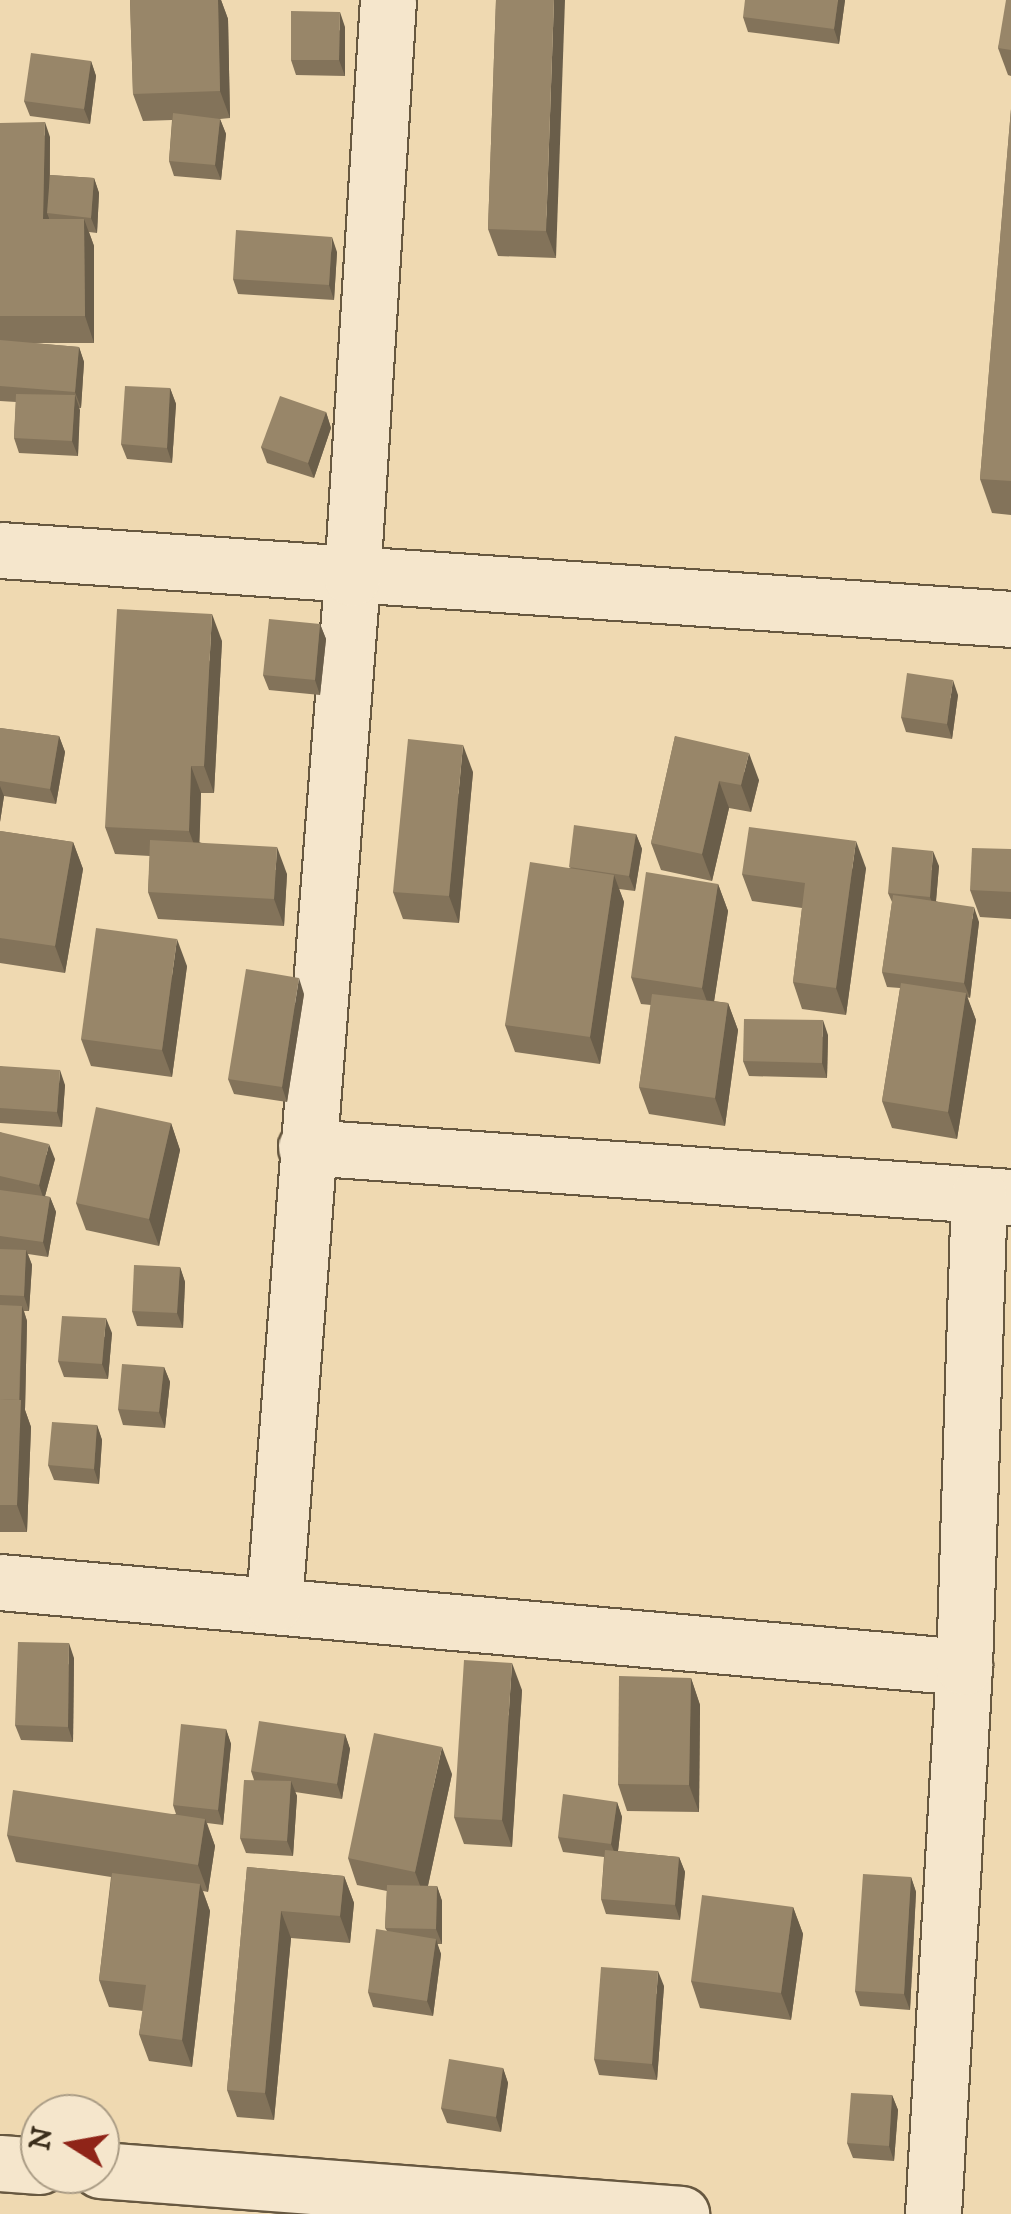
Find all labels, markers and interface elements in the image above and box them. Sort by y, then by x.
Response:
north arrow [20,2094,120,2194]
text: N [23,2124,61,2153]

